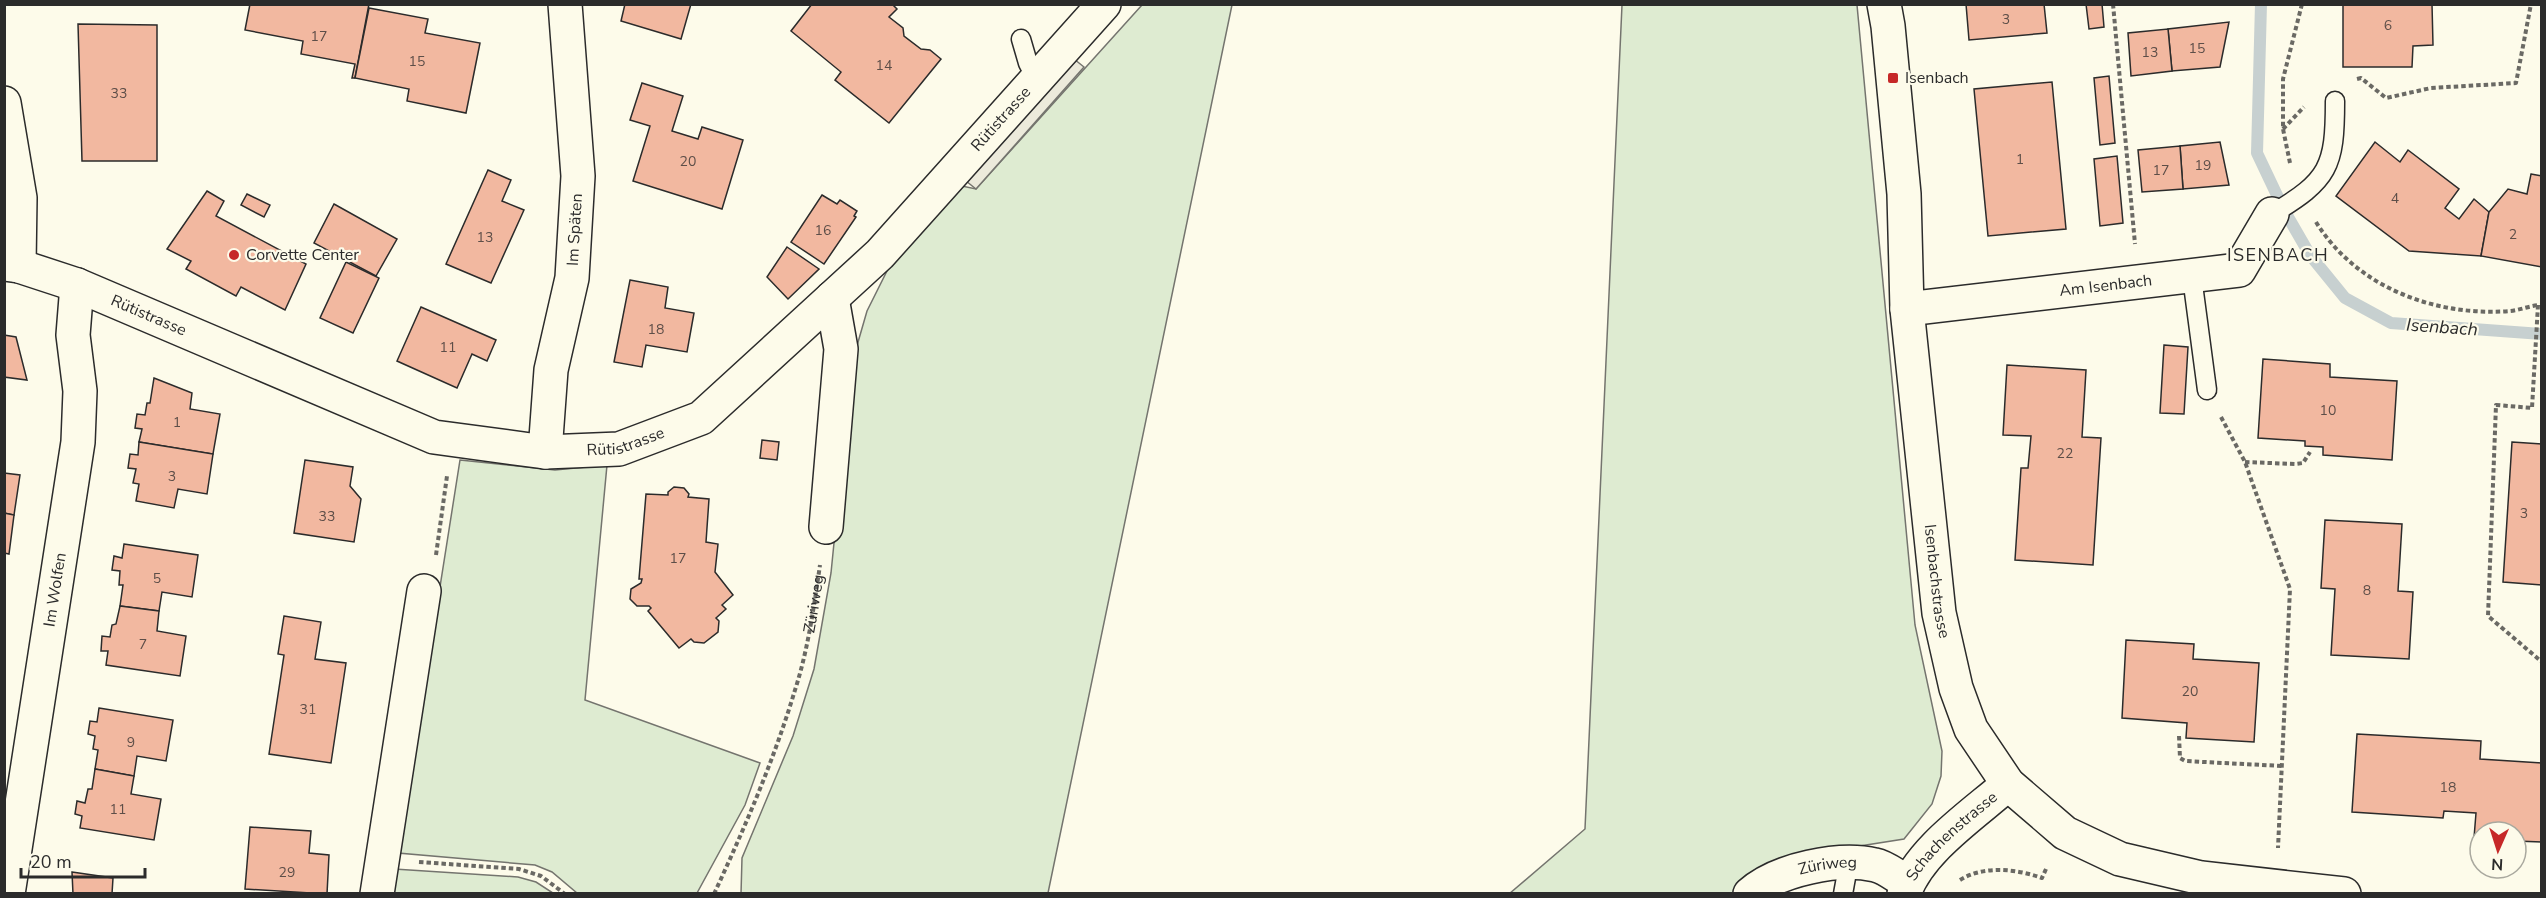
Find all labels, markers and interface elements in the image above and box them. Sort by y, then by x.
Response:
house number: 3 [2002,10,2010,29]
house number: 6 [2384,16,2392,35]
house number: 17 [311,27,327,46]
house number: 15 [2189,39,2205,58]
house number: 13 [2142,43,2158,62]
house number: 15 [409,52,425,71]
house number: 14 [876,56,892,75]
place label: Isenbach [1905,67,1969,89]
marker: Isenbach [1886,71,1900,85]
street label: Rütistrasse [966,82,1036,156]
house number: 33 [111,84,127,103]
house number: 1 [2016,150,2024,169]
house number: 20 [680,152,696,171]
house number: 19 [2195,156,2211,175]
house number: 17 [2153,161,2169,180]
house number: 4 [2391,189,2399,208]
street label: Im Späten [562,193,588,267]
house number: 16 [815,221,831,240]
house number: 2 [2509,225,2517,244]
house number: 13 [477,228,493,247]
district label: ISENBACH [2227,243,2329,267]
place label: Corvette Center [246,244,359,266]
marker: Corvette Center [227,248,241,262]
street label: Am Isenbach [2058,269,2153,302]
street label: Rütistrasse [107,290,190,341]
water label: Isenbach [2405,313,2479,341]
house number: 18 [648,320,664,339]
house number: 11 [440,338,456,357]
house number: 10 [2320,401,2336,420]
house number: 1 [173,413,181,432]
street label: Rütistrasse [586,422,668,461]
house number: 22 [2057,444,2073,463]
house number: 3 [168,467,176,486]
house number: 3 [2520,504,2528,523]
house number: 33 [319,507,335,526]
street label: Isenbachstrasse [1919,523,1955,640]
house number: 17 [670,549,686,568]
street label: Im Wolfen [39,551,72,628]
house number: 5 [153,569,161,588]
street label: Züriweg [798,573,829,635]
house number: 8 [2363,581,2371,600]
house number: 7 [139,635,147,654]
house number: 20 [2182,682,2198,701]
house number: 31 [300,700,316,719]
house number: 9 [127,733,135,752]
house number: 18 [2440,778,2456,797]
street label: Schachenstrasse [1901,786,2002,885]
house number: 11 [110,800,126,819]
north arrow [2468,820,2528,880]
scale bar [21,841,146,879]
text: 20 m [30,850,72,874]
street label: Züriweg [1796,851,1857,881]
text: N [2491,853,2504,875]
house number: 29 [279,863,295,882]

